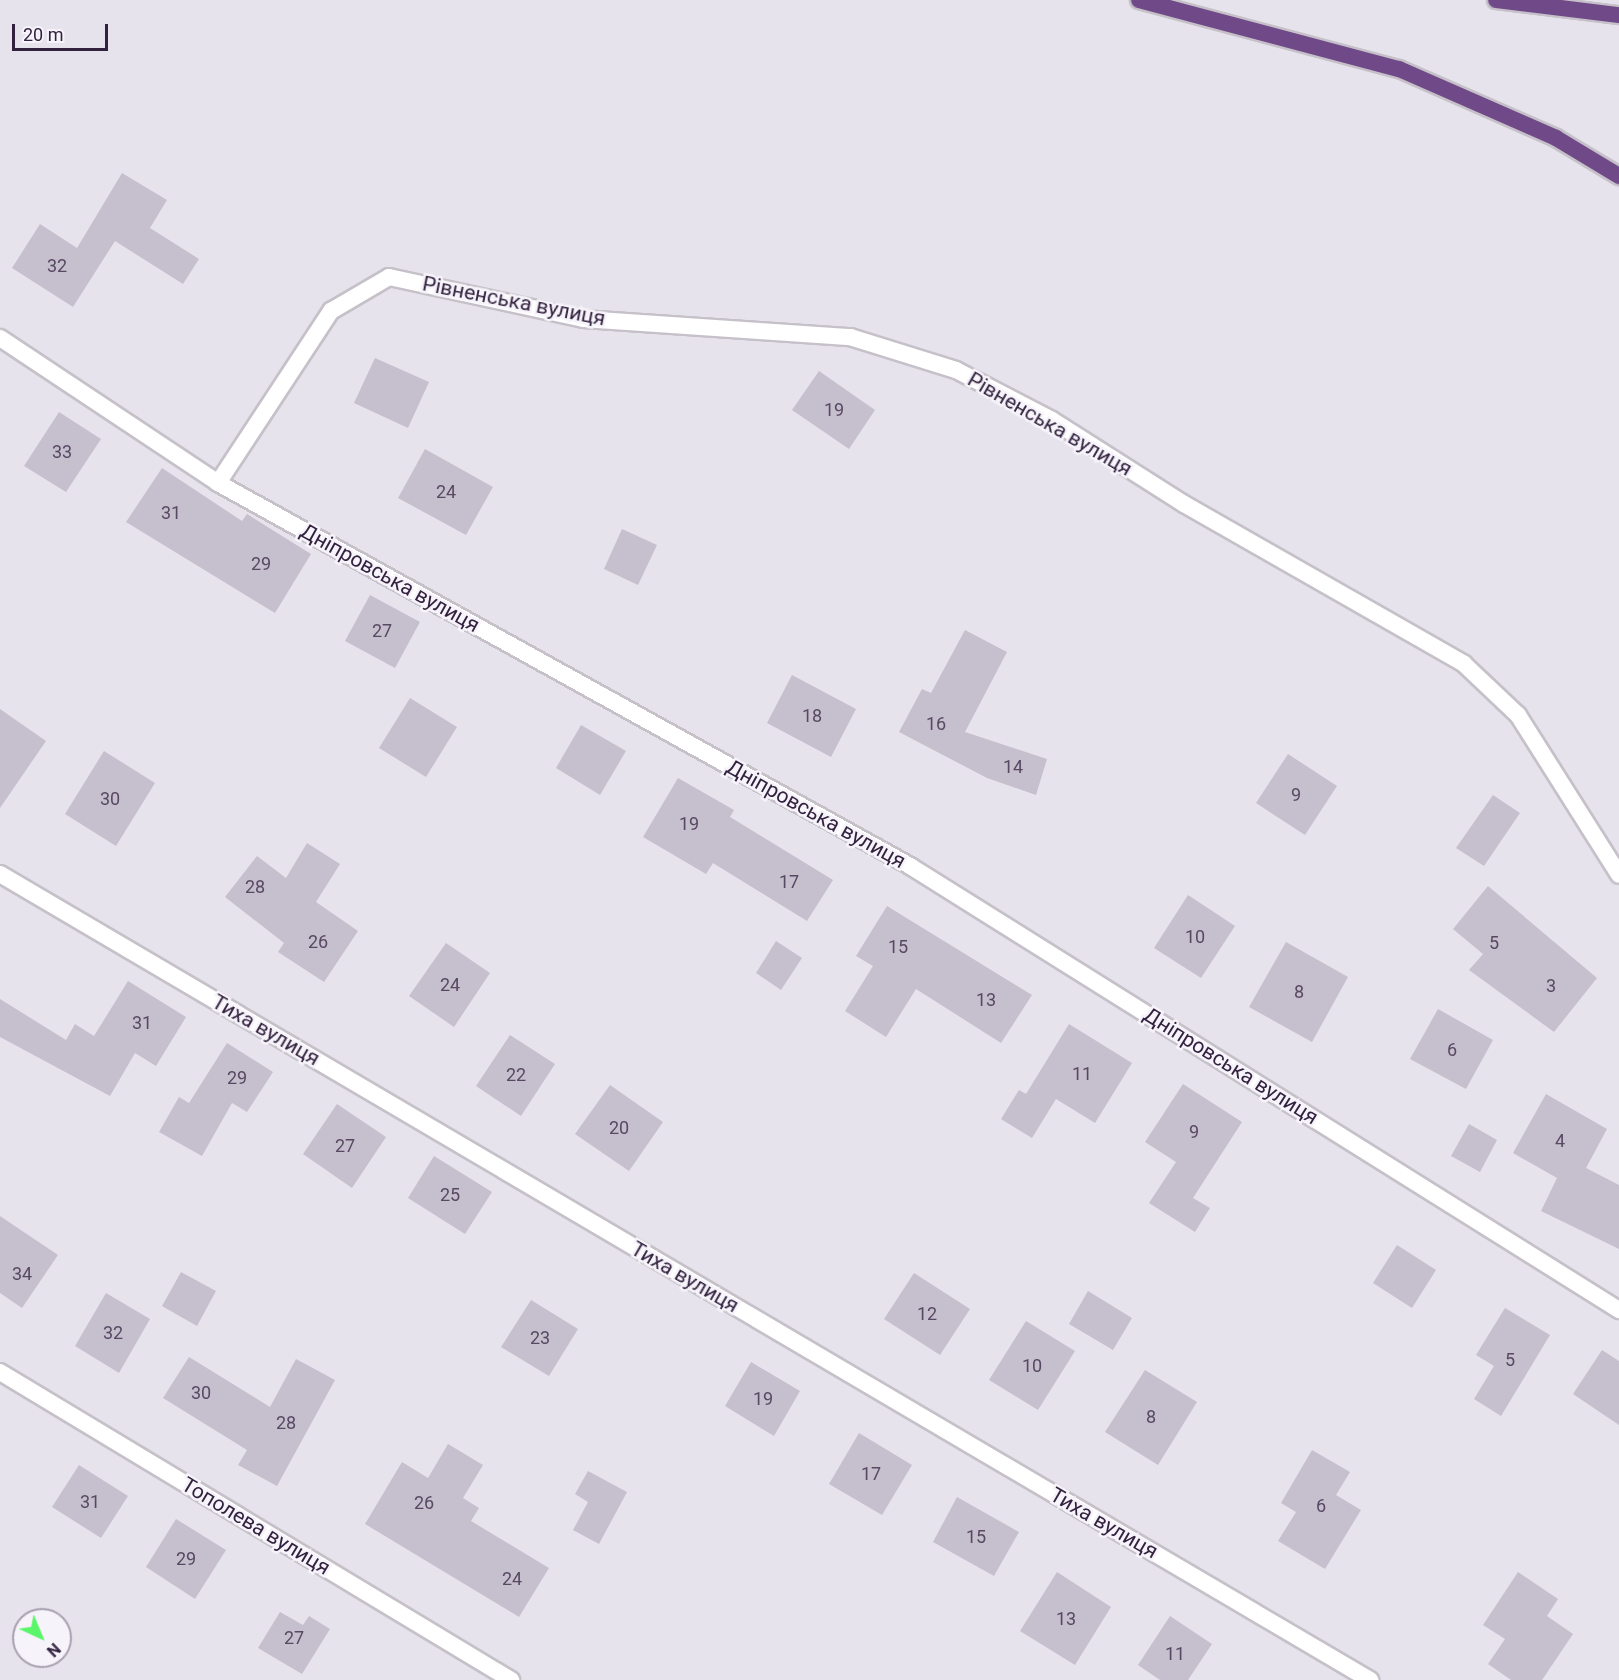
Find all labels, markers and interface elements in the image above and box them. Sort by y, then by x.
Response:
scale bar [15,12,111,50]
text: 20 m [23,24,63,45]
house number: 32 [47,255,67,277]
street label: Рівненська вулиця [420,271,608,331]
street label: Рівненська вулиця [963,367,1137,481]
house number: 19 [824,399,844,421]
house number: 33 [52,441,72,463]
house number: 24 [436,481,456,503]
house number: 31 [161,502,181,524]
street label: Дніпровська вулиця [296,518,484,638]
house number: 29 [251,553,271,575]
house number: 27 [372,620,392,642]
house number: 18 [802,705,822,727]
house number: 16 [926,713,946,735]
street label: Дніпровська вулиця [722,754,910,874]
house number: 14 [1003,756,1023,778]
house number: 9 [1291,784,1301,806]
house number: 30 [100,788,120,810]
house number: 19 [679,813,699,835]
house number: 17 [779,871,799,893]
house number: 28 [245,876,265,898]
house number: 10 [1185,926,1205,948]
house number: 26 [308,931,328,953]
house number: 5 [1489,932,1499,954]
house number: 15 [888,936,908,958]
house number: 24 [440,974,460,996]
house number: 3 [1546,975,1556,997]
house number: 8 [1294,981,1304,1003]
street label: Тиха вулиця [208,989,324,1071]
house number: 13 [976,989,996,1011]
street label: Дніпровська вулиця [1139,1002,1323,1130]
house number: 31 [132,1012,152,1034]
house number: 6 [1447,1039,1457,1061]
house number: 11 [1072,1063,1092,1085]
house number: 22 [506,1064,526,1086]
house number: 29 [227,1067,247,1089]
house number: 20 [609,1117,629,1139]
house number: 9 [1189,1121,1199,1143]
house number: 4 [1555,1130,1565,1152]
house number: 27 [335,1135,355,1157]
house number: 25 [440,1184,460,1206]
street label: Тиха вулиця [627,1236,743,1318]
house number: 34 [12,1263,32,1285]
house number: 12 [917,1303,937,1325]
house number: 32 [103,1322,123,1344]
house number: 23 [530,1327,550,1349]
house number: 5 [1505,1349,1515,1371]
house number: 10 [1022,1355,1042,1377]
house number: 30 [191,1382,211,1404]
house number: 19 [753,1388,773,1410]
house number: 8 [1146,1406,1156,1428]
house number: 28 [276,1412,296,1434]
house number: 17 [861,1463,881,1485]
street label: Тополева вулиця [177,1472,335,1580]
street label: Тиха вулиця [1046,1482,1162,1564]
house number: 31 [80,1491,100,1513]
house number: 26 [414,1492,434,1514]
house number: 6 [1316,1495,1326,1517]
house number: 15 [966,1526,986,1548]
house number: 29 [176,1548,196,1570]
house number: 24 [502,1568,522,1590]
north arrow [12,1608,72,1668]
house number: 13 [1056,1608,1076,1630]
house number: 27 [284,1627,304,1649]
text: N [43,1639,64,1661]
house number: 11 [1165,1643,1185,1665]

